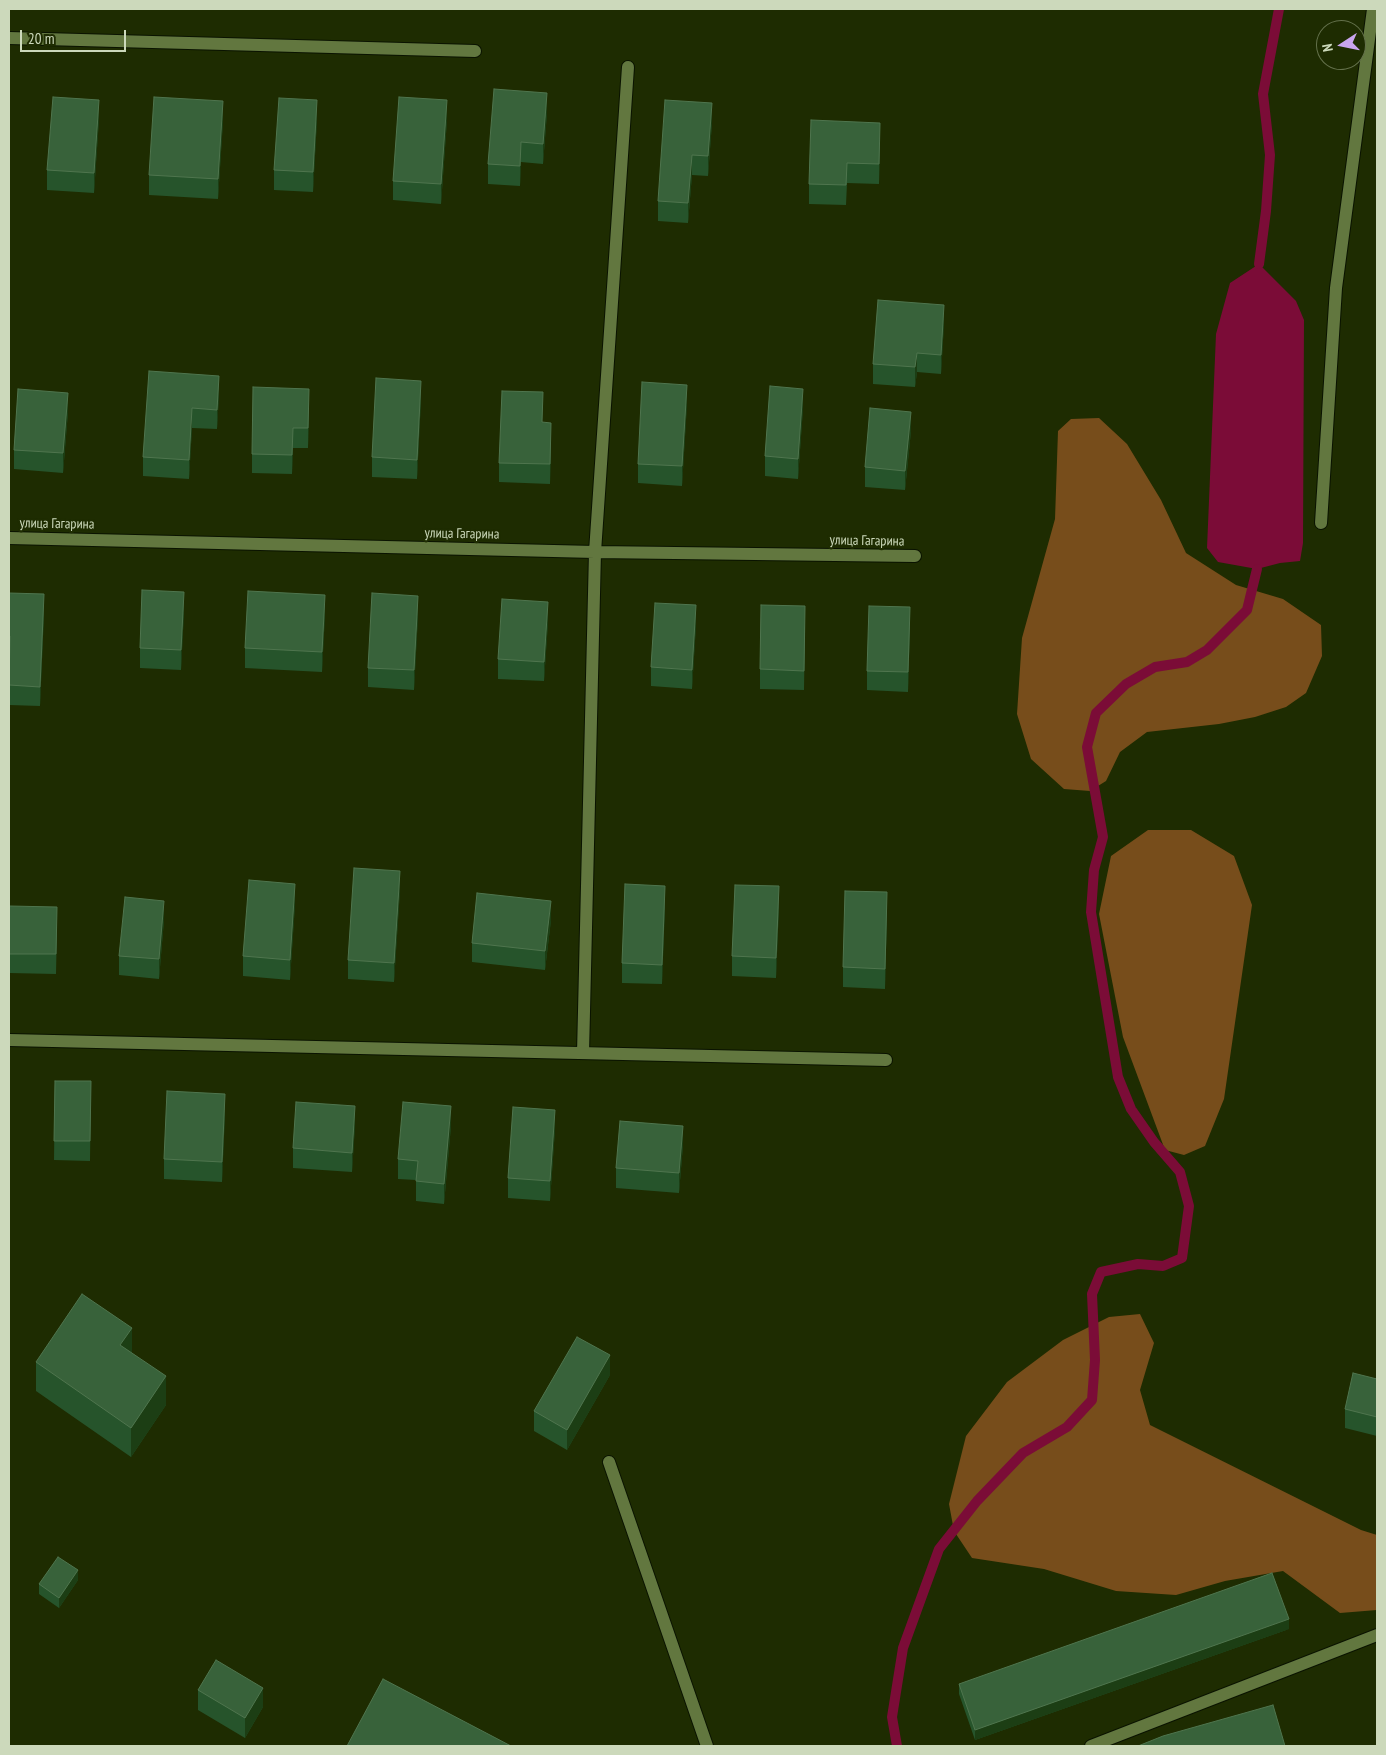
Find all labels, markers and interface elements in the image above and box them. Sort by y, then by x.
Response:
scale bar [22,20,129,52]
north arrow [1316,20,1366,70]
text: 20 m [28,29,54,48]
text: N [1318,42,1337,53]
street label: улица Гагарина [20,515,94,533]
street label: улица Гагарина [425,525,499,543]
street label: улица Гагарина [830,532,904,550]

